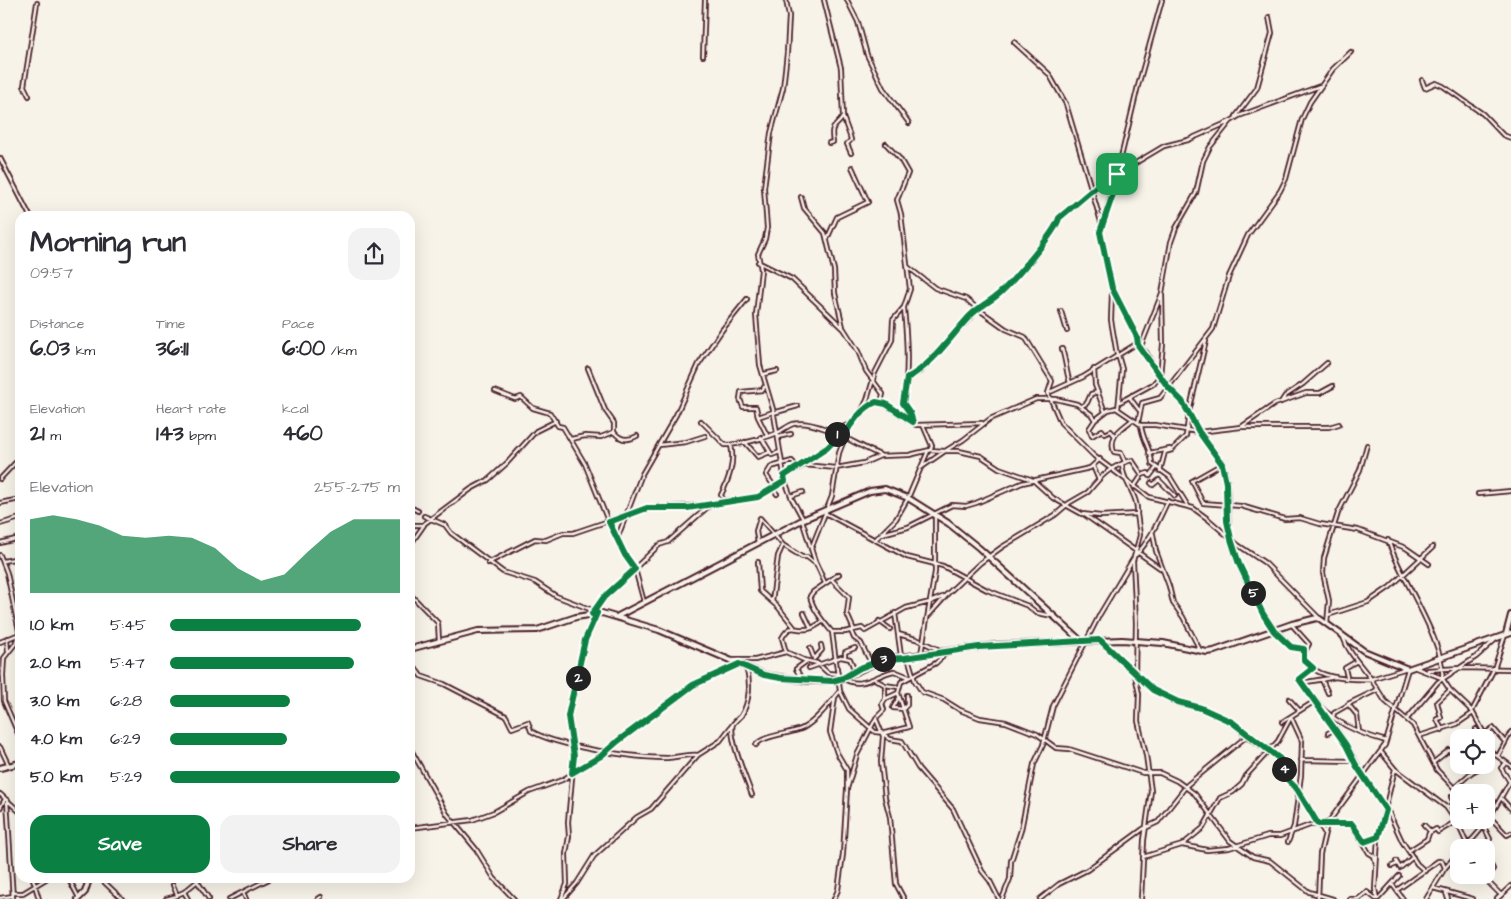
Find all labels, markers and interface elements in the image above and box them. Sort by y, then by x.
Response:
pin [1096,153,1138,195]
icon: arrive [1103,160,1131,188]
text: Morning run [30,223,186,262]
button: share [348,228,400,280]
text: 09:57 [30,262,73,284]
text: Distance [30,314,84,334]
text: Time [156,314,185,334]
text: Pace [282,314,314,334]
text: 6.03 [30,334,70,363]
text: 36:11 [156,334,189,363]
text: 6:00 [282,334,325,363]
text: km [70,341,95,361]
text: /km [325,341,357,361]
text: Elevation [30,399,85,419]
text: Heart rate [156,399,226,419]
text: kcal [282,399,309,419]
text: 21 [30,419,45,448]
text: 143 [156,419,184,448]
text: 460 [282,419,323,448]
pin: 1 [824,422,850,446]
text: 1 [837,424,838,444]
text: m [45,426,61,446]
text: bpm [184,426,216,446]
text: Elevation [30,476,93,498]
text: 255–275 m [314,476,400,498]
pin: 5 [1240,580,1266,606]
text: 5 [1249,583,1258,603]
text: 1.0 km [30,614,73,636]
text: 5:45 [110,614,146,636]
pin: 3 [870,646,896,672]
text: 3 [880,649,887,669]
text: 2.0 km [30,652,80,674]
text: 5:47 [110,652,145,674]
pin: 2 [566,666,590,690]
text: 2 [574,668,583,688]
text: 3.0 km [30,690,79,712]
text: 6:28 [110,690,142,712]
text: 4.0 km [30,728,82,750]
text: 6:29 [110,728,141,750]
map controls [1450,729,1495,884]
button: locate [1450,729,1495,774]
pin: 4 [1272,756,1296,782]
text: 4 [1280,759,1289,779]
text: 5.0 km [30,766,82,788]
text: 5:29 [110,766,142,788]
button: + [1450,784,1495,829]
button: Save [30,815,210,873]
button: Share [220,815,400,873]
button: − [1450,839,1495,884]

